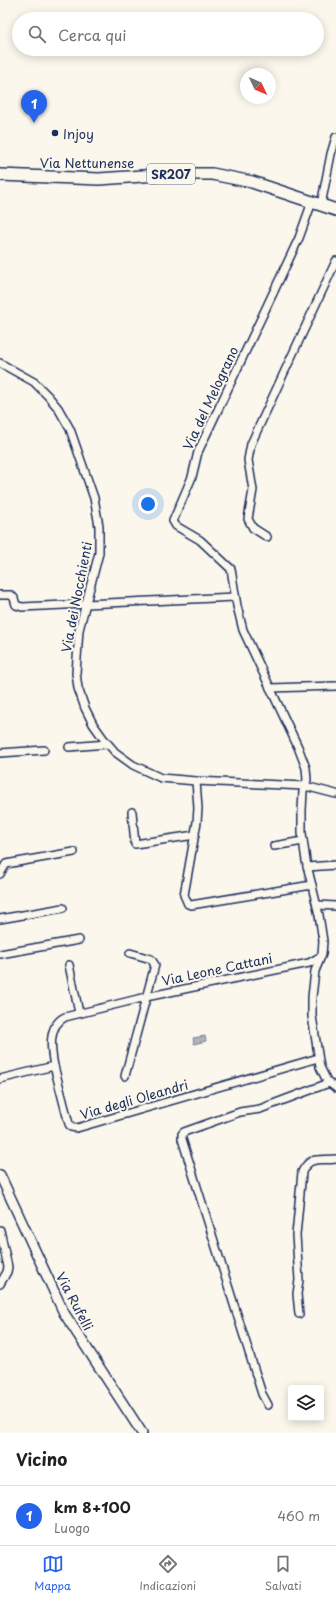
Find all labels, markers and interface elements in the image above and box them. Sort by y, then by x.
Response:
search box [12,12,324,56]
icon: search [26,23,48,45]
text: Cerca qui [58,23,126,46]
north arrow [240,68,276,104]
pin: 1 [21,90,47,123]
place label: Injoy [63,124,94,143]
marker: Injoy [50,128,60,138]
street label: Via Nettunense [40,153,134,172]
road number: SR207 [147,164,195,184]
street label: Via del Melograno [178,343,242,453]
your location [138,494,158,514]
street label: Via dei Nocchienti [56,540,96,654]
street label: Via Leone Cattani [160,948,274,990]
street label: Via degli Oleandri [78,1074,190,1124]
street label: Via Rufelli [52,1268,98,1334]
map controls [288,1385,324,1421]
button: layers [288,1385,324,1421]
text: Vicino [16,1446,67,1472]
text: km 8+100 [54,1495,131,1518]
text: 1 [26,1506,32,1525]
text: 460 m [277,1506,320,1525]
text: Luogo [54,1518,90,1537]
tab: Mappa [34,1553,71,1594]
tab: Indicazioni [139,1553,196,1594]
tab: Salvati [265,1553,302,1594]

